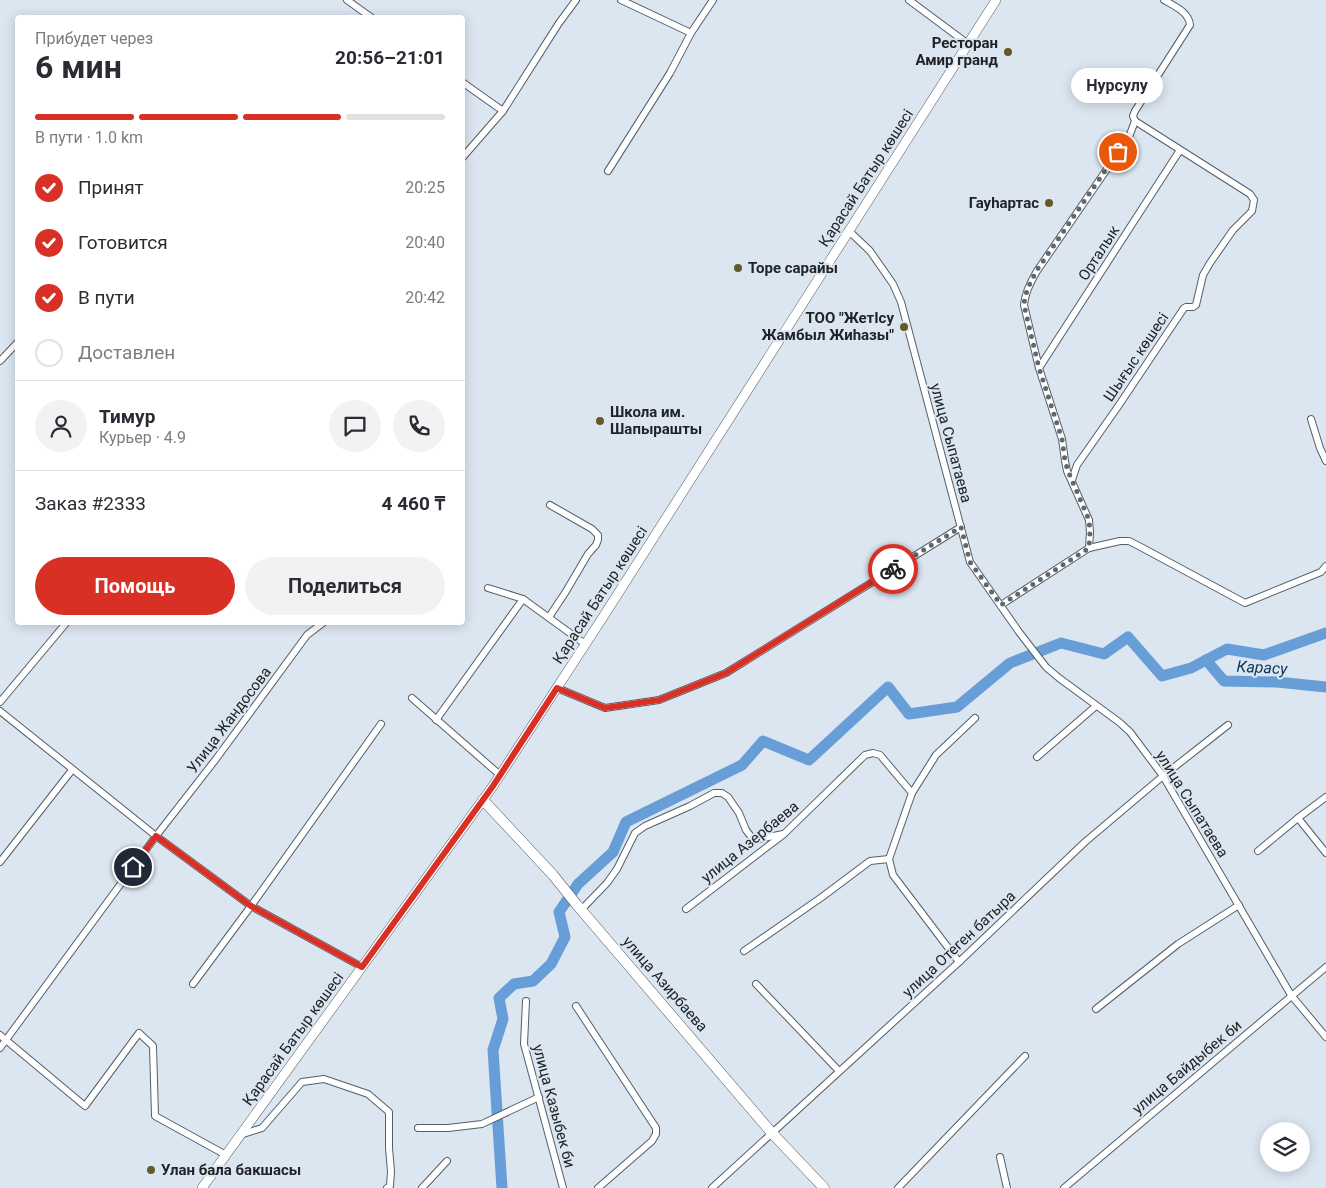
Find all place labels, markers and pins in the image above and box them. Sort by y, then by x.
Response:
place label: Ресторан Амир гранд [915,34,999,69]
marker: Ресторан Амир гранд [1002,46,1014,58]
callout: Нурсулу [1072,67,1164,102]
pin [1097,131,1139,173]
place label: Гауhартас [969,194,1039,212]
marker: Гауhартас [1043,197,1055,209]
place label: Торе сарайы [748,259,838,277]
marker: Торе сарайы [732,262,744,274]
place label: ТОО "ЖетIсу Жамбыл Жиhазы" [762,309,894,344]
marker: ТОО "ЖетIсу Жамбыл Жиhазы" [898,321,910,333]
place label: Школа им. Шапырашты [610,403,702,438]
marker: Школа им. Шапырашты [594,415,606,427]
pin [112,846,154,888]
place label: Улан бала бакшасы [161,1161,301,1179]
marker: Улан бала бакшасы [145,1164,157,1176]

